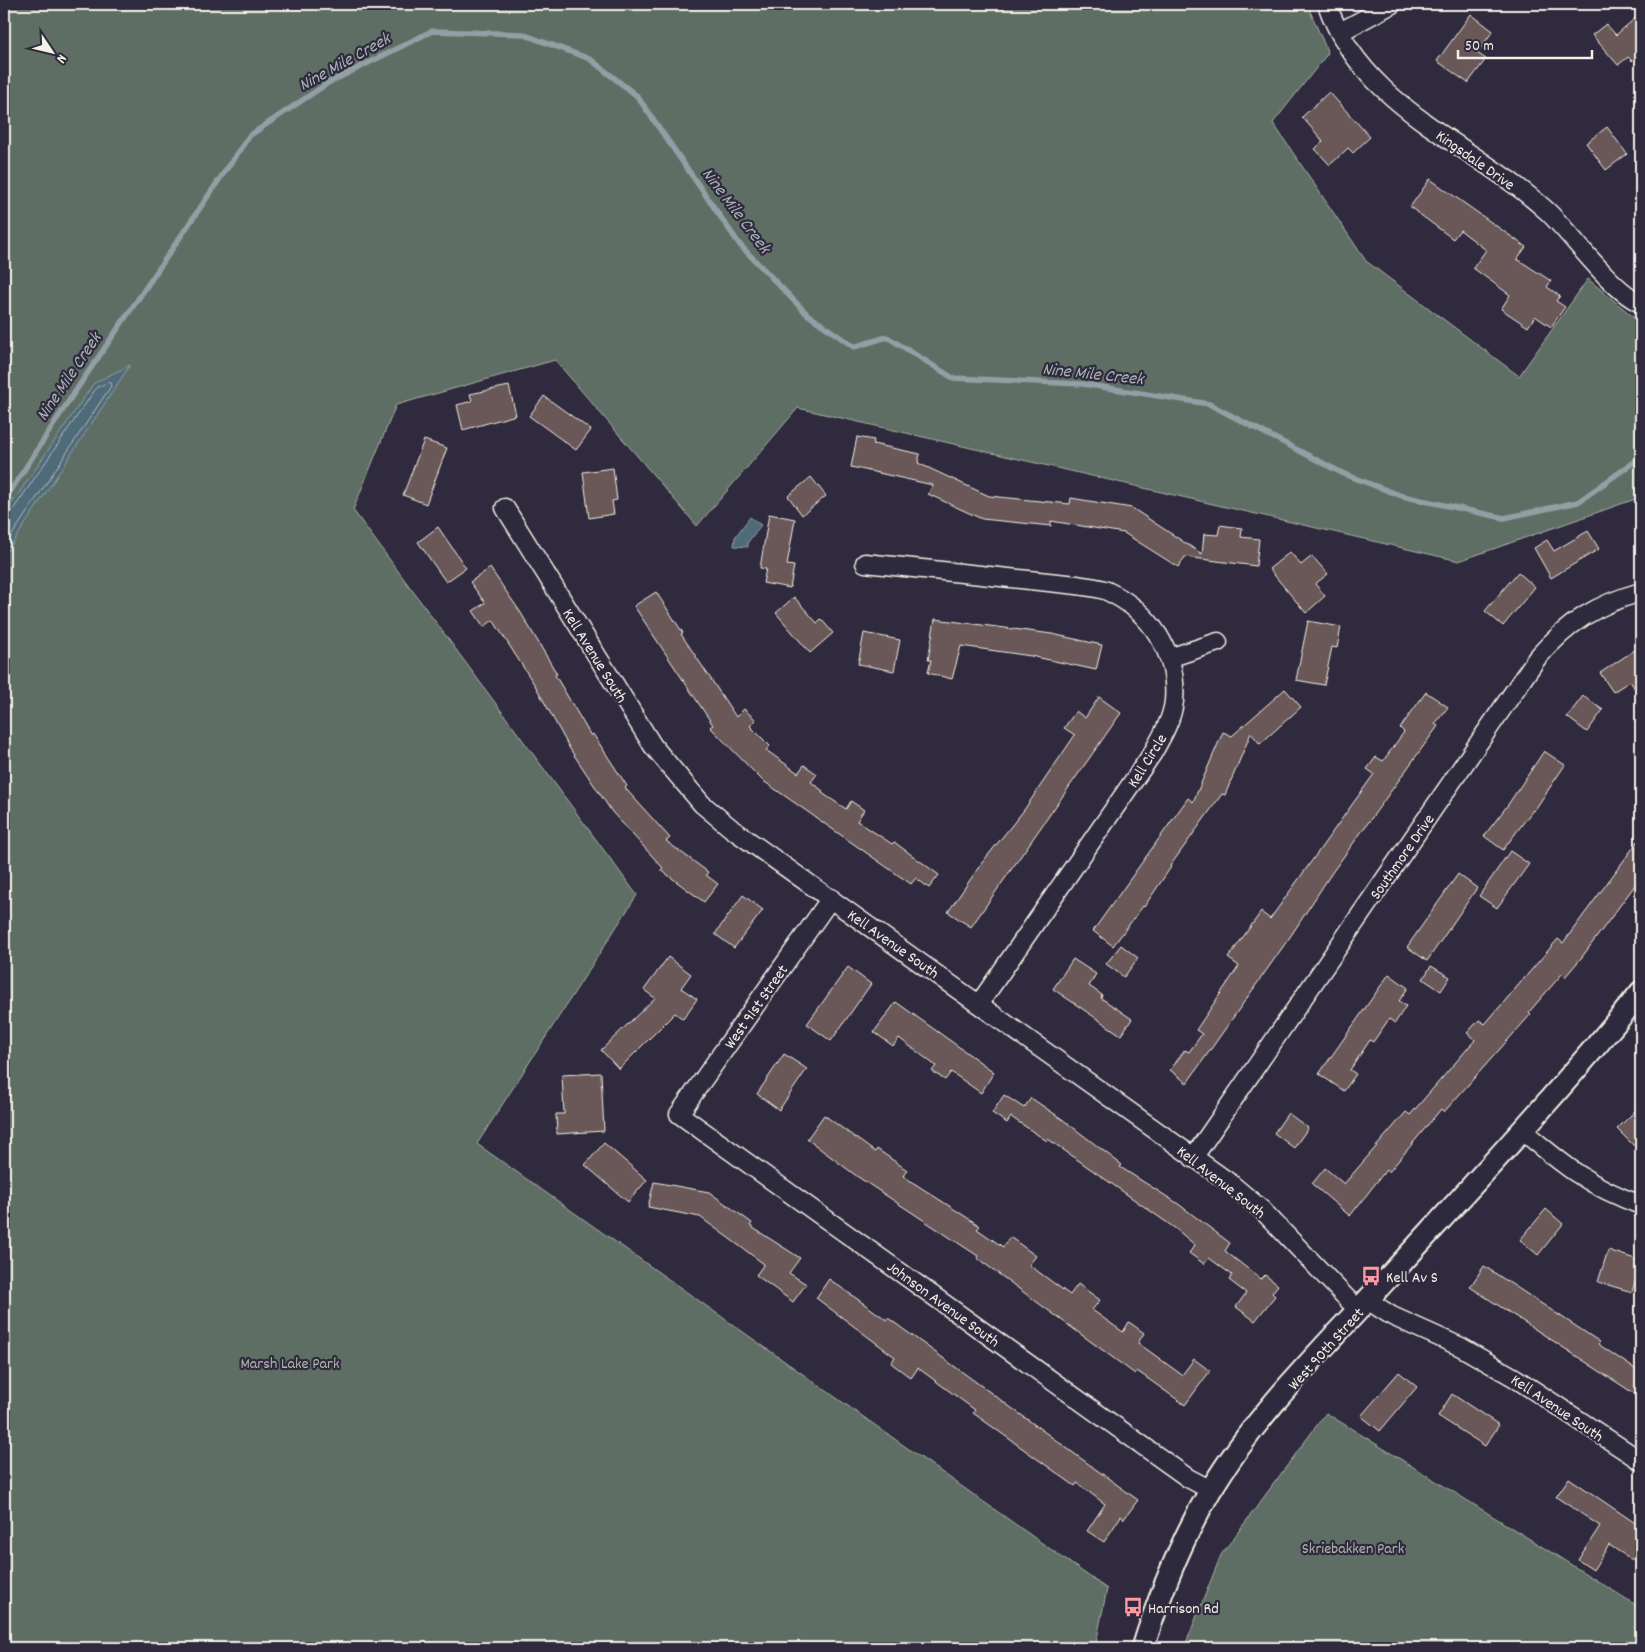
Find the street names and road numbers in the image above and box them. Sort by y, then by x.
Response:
street label: Kingsdale Drive [1430,125,1519,197]
street label: Kell Avenue South [556,605,632,708]
street label: Kell Circle [1123,730,1174,793]
street label: Southmore Drive [1365,810,1441,905]
street label: Kell Avenue South [842,905,943,985]
street label: West 91st Street [719,960,795,1054]
street label: Kell Avenue South [1171,1141,1270,1225]
street label: Johnson Avenue South [881,1256,1004,1354]
street label: West 90th Street [1283,1303,1370,1396]
street label: Kell Avenue South [1506,1369,1608,1449]

